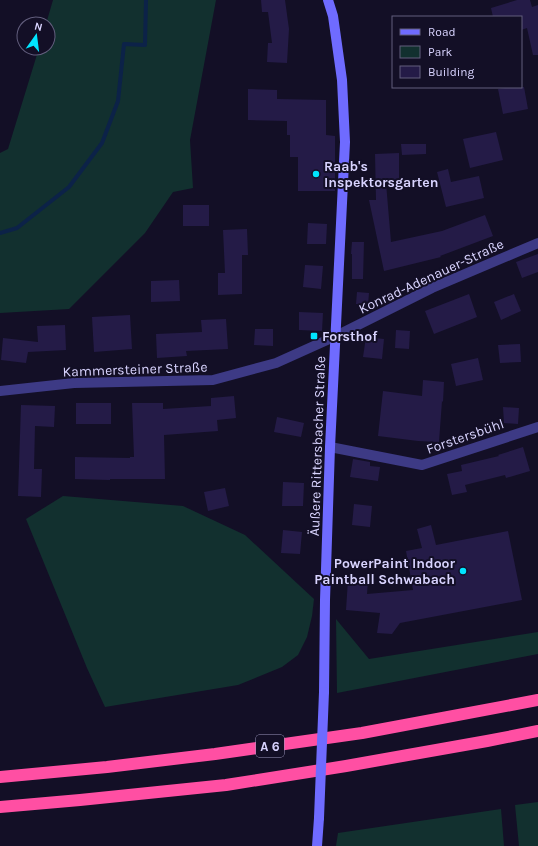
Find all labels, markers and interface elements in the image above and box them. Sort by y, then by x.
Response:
north arrow [16,16,56,56]
legend [392,16,522,88]
text: N [33,20,44,34]
text: Road [428,25,456,39]
text: Park [428,45,453,59]
text: Building [428,65,475,79]
place label: Raab's Inspektorsgarten [324,158,438,191]
marker: Raab's Inspektorsgarten [311,169,321,179]
street label: Konrad-Adenauer-Straße [356,235,506,318]
place label: Forsthof [322,328,378,345]
marker: Forsthof [309,331,319,341]
street label: Äußere Rittersbacher Straße [306,356,329,536]
street label: Kammersteiner Straße [62,358,208,381]
street label: Forstersbühl [424,415,506,458]
place label: PowerPaint Indoor Paintball Schwabach [314,555,455,588]
marker: PowerPaint Indoor Paintball Schwabach [458,566,468,576]
road number: A 6 [256,735,284,757]

